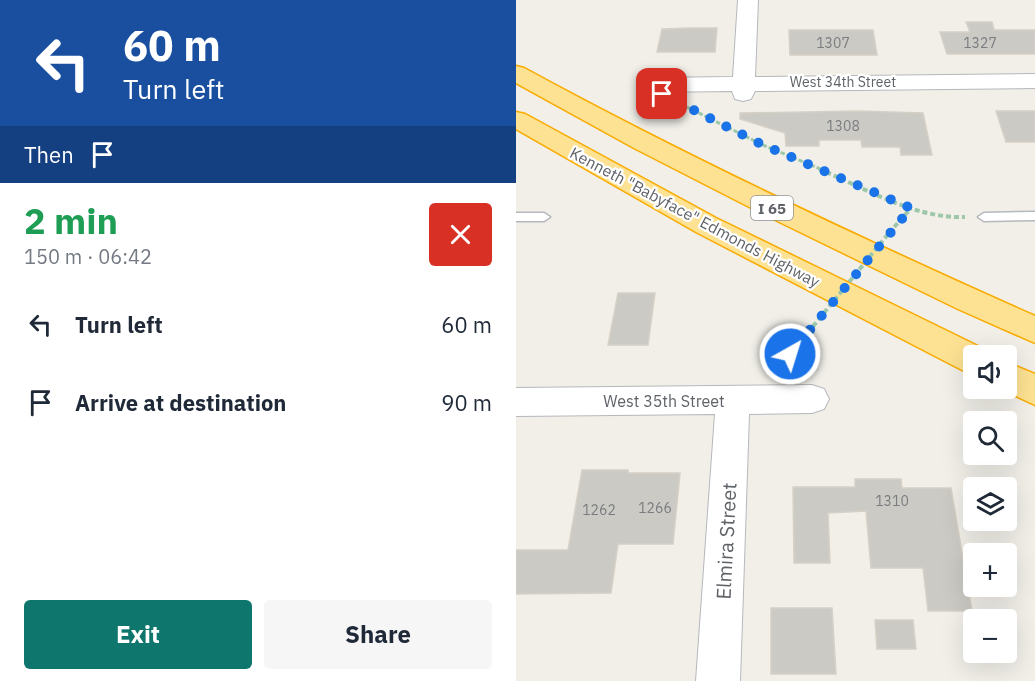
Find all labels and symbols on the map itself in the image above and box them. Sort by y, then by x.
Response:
house number: 1307 [816,34,850,52]
house number: 1327 [963,34,997,52]
pin [636,68,687,119]
street label: West 34th Street [790,73,896,91]
house number: 1308 [826,117,860,135]
street label: Kenneth "Babyface" Edmonds Highway [567,142,823,292]
road number: I 65 [751,196,793,220]
position arrow [758,322,822,386]
street label: West 35th Street [603,391,725,411]
street label: Elmira Street [709,482,743,600]
house number: 1310 [875,492,909,510]
house number: 1266 [638,499,672,517]
house number: 1262 [582,501,616,519]

